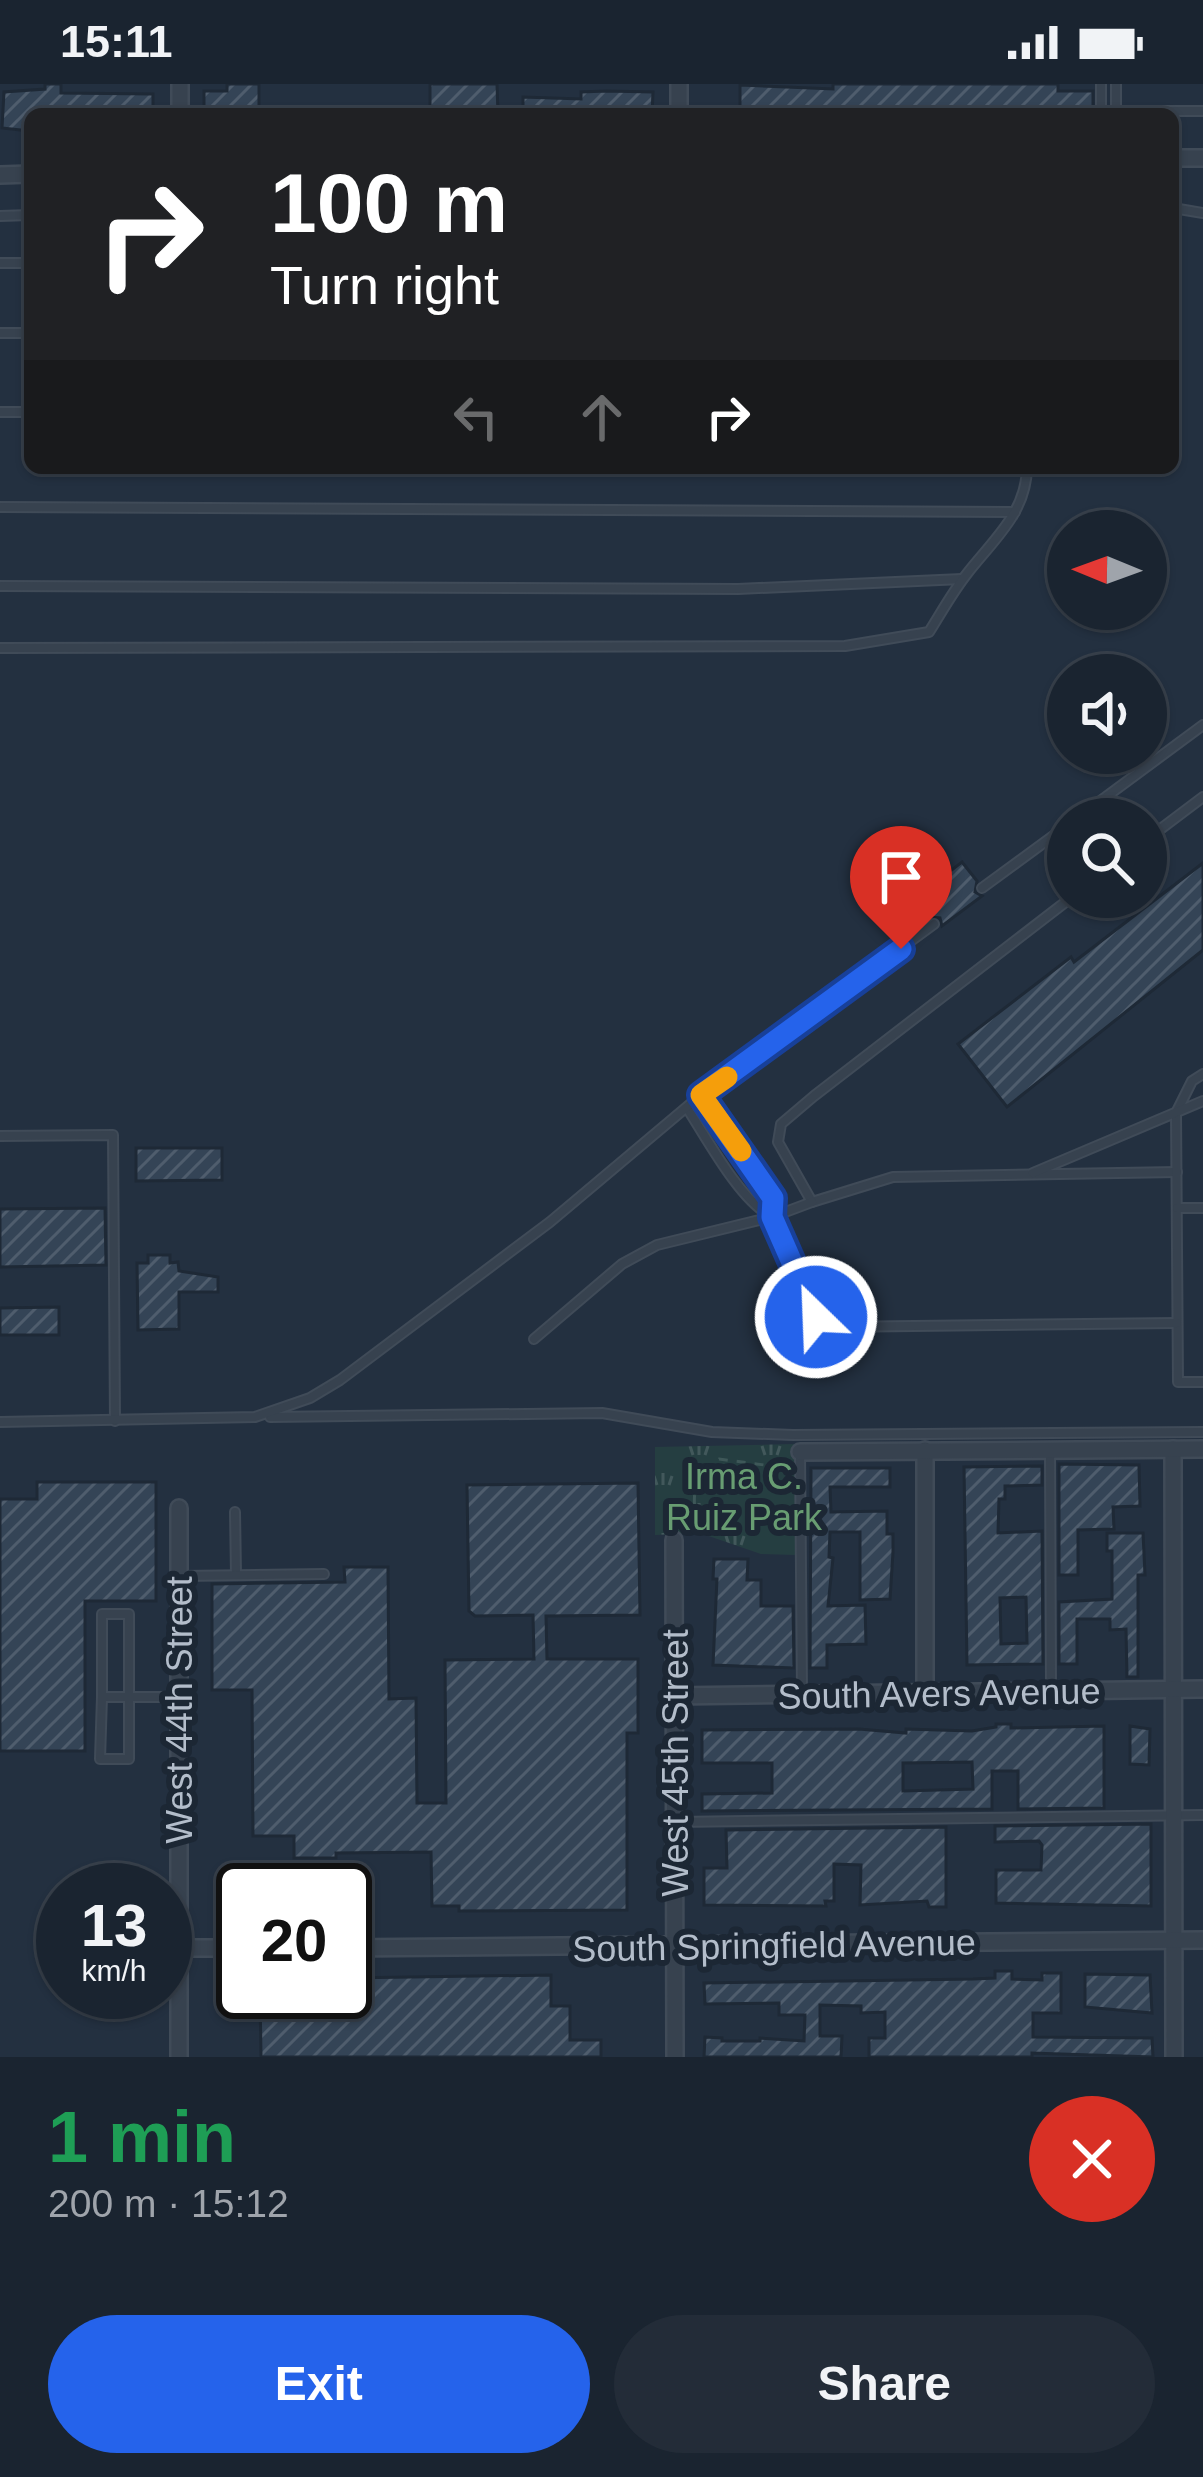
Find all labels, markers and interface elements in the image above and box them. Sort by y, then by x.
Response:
text: 15:11 [60,16,173,67]
icon: right [72,156,228,312]
text: 100 m [270,156,508,250]
text: Turn right [270,255,499,315]
icon: left [443,384,509,450]
icon: ahead [569,384,635,450]
icon: right [695,384,761,450]
north arrow [1047,510,1167,630]
map controls [1047,510,1167,918]
button: sound [1047,654,1167,774]
button: search [1047,798,1167,918]
pin [850,826,952,949]
icon: arrive [868,844,934,910]
position arrow [753,1254,879,1380]
park label: Irma C. Ruiz Park [666,1456,823,1538]
street label: West 44th Street [159,1576,200,1844]
street label: West 45th Street [655,1629,696,1897]
street label: South Avers Avenue [777,1670,1101,1717]
speed limit sign: 20 [216,1863,372,2019]
text: 13 [81,1892,147,1959]
street label: South Springfield Avenue [572,1921,976,1970]
text: km/h [81,1954,147,1987]
button: close [1029,2096,1155,2222]
text: 1 min [48,2097,236,2177]
text: 200 m · 15:12 [48,2182,289,2225]
button: Exit [48,2315,590,2453]
button: Share [614,2315,1155,2453]

